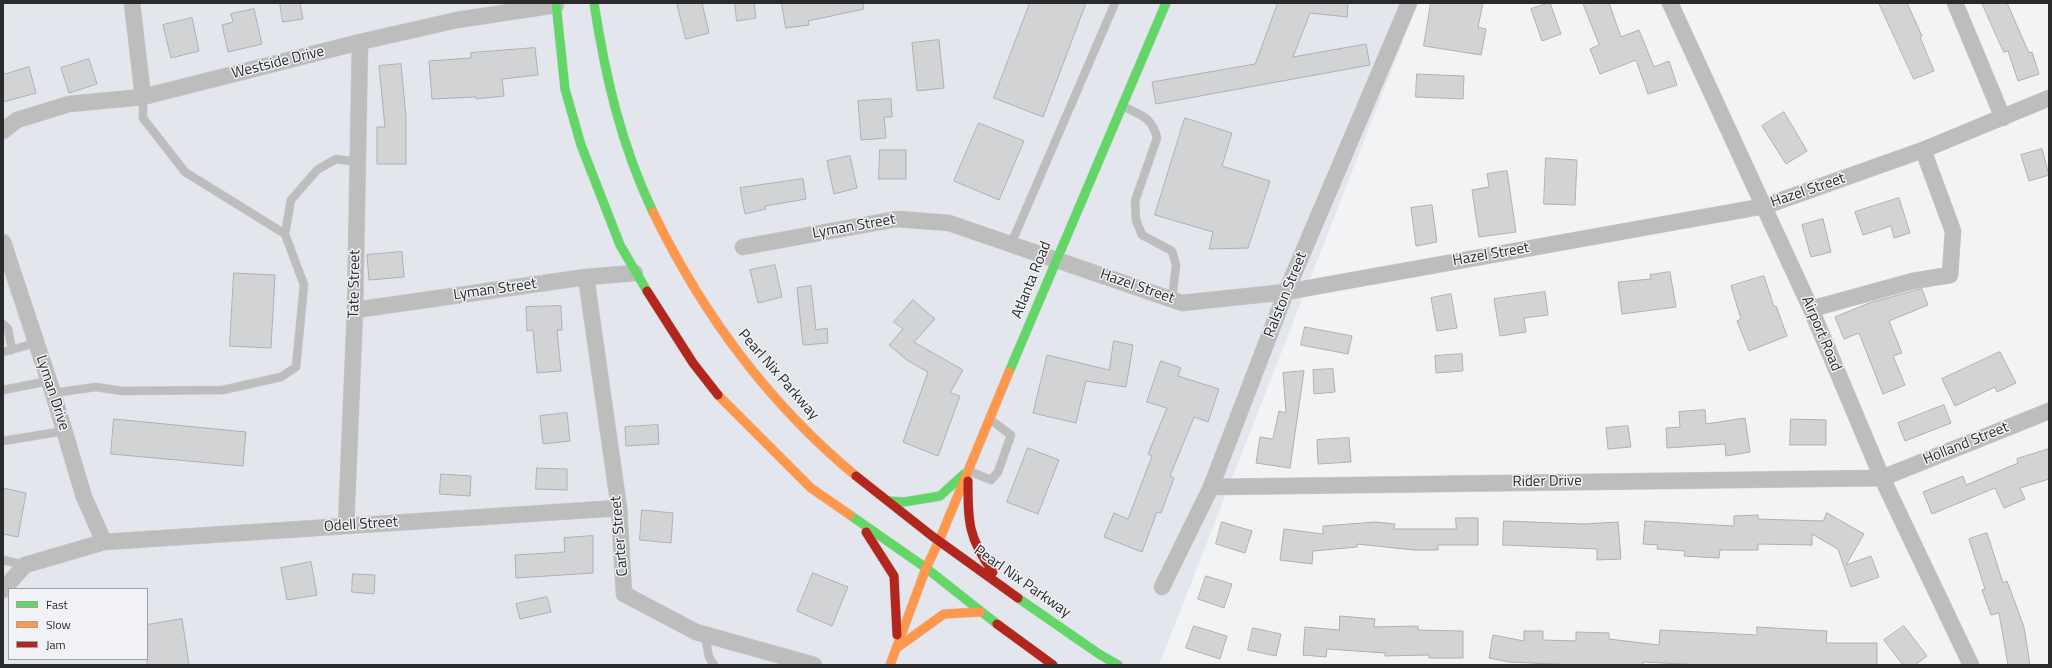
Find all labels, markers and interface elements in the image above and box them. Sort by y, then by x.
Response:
street label: Westside Drive [230,43,326,83]
street label: Hazel Street [1768,170,1848,212]
street label: Lyman Street [811,211,897,243]
street label: Atlanta Road [1008,239,1056,321]
street label: Hazel Street [1451,239,1531,271]
street label: Tate Street [345,249,365,319]
street label: Ralston Street [1261,250,1311,340]
street label: Hazel Street [1097,266,1177,308]
street label: Lyman Street [452,275,538,305]
street label: Airport Road [1797,294,1845,374]
street label: Pearl Nix Parkway [734,326,822,424]
street label: Lyman Drive [31,353,73,433]
street label: Holland Street [1921,419,2011,469]
street label: Rider Drive [1512,472,1582,492]
street label: Carter Street [608,495,632,577]
street label: Odell Street [323,513,399,537]
street label: Pearl Nix Parkway [970,542,1074,622]
legend [8,588,148,660]
text: Fast [46,595,68,614]
text: Slow [46,615,71,634]
text: Jam [46,635,66,654]

